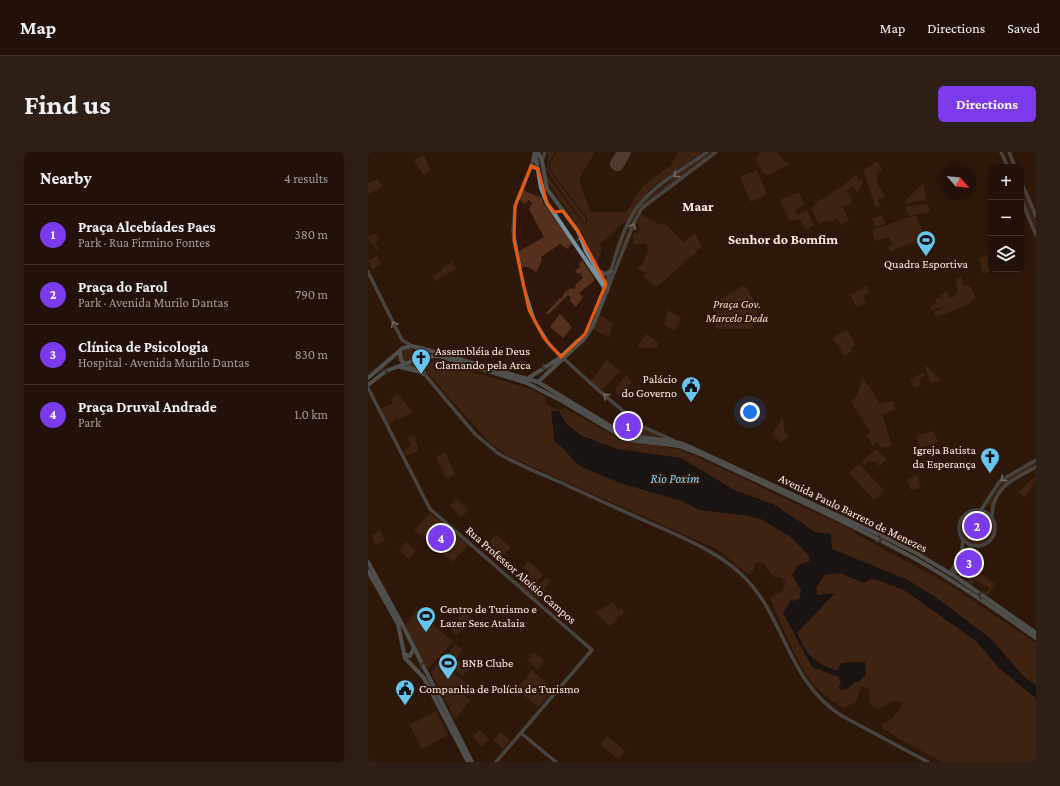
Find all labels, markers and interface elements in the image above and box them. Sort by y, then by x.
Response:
text: Map [20,17,56,38]
text: Map [880,20,905,36]
text: Directions [927,20,985,36]
text: Saved [1007,20,1040,36]
button: Directions [938,86,1036,122]
text: Find us [24,89,111,120]
north arrow [940,164,976,200]
map controls [988,164,1024,272]
button: + [988,164,1024,200]
text: Nearby [40,169,92,188]
one-way arrow [673,170,680,177]
text: 4 results [284,171,328,186]
district label: Maar [682,198,714,214]
button: − [988,200,1024,236]
text: Praça Alcebíades Paes [78,219,216,235]
one-way arrow [628,222,636,230]
text: 1 [51,227,55,242]
text: 380 m [295,227,328,242]
sports icon: Quadra Esportiva [915,229,937,257]
district label: Senhor do Bomfim [728,231,838,247]
one-way arrow [577,234,585,241]
text: Park · Rua Firmino Fontes [78,235,210,250]
button: layers [988,236,1024,272]
place label: Quadra Esportiva [884,257,968,271]
text: Praça do Farol [78,279,168,295]
text: 2 [50,287,56,302]
text: 790 m [295,287,328,302]
text: Park · Avenida Murilo Dantas [78,295,229,310]
park label: Praça Gov. Marcelo Deda [705,297,769,325]
one-way arrow [391,321,399,328]
text: Clínica de Psicologia [78,339,208,355]
place label: Assembléia de Deus Clamando pela Arca [435,344,531,372]
text: 3 [50,347,56,362]
text: 830 m [295,347,328,362]
church icon: Assembléia de Deus Clamando pela Arca [410,347,432,375]
text: Hospital · Avenida Murilo Dantas [78,355,249,370]
one-way arrow [542,363,549,370]
one-way arrow [381,370,388,377]
place label: Palácio do Governo [622,372,677,400]
public building icon: Palácio do Governo [680,375,702,403]
one-way arrow [603,394,610,401]
text: Praça Druval Andrade [78,399,217,415]
your location [740,402,760,422]
text: 4 [49,407,57,422]
text: 1.0 km [295,407,328,422]
pin: 1 [615,411,641,441]
text: Park [78,415,101,430]
place label: Igreja Batista da Esperança [913,443,976,471]
church icon: Igreja Batista da Esperança [979,446,1001,474]
water label: Rio Poxim [651,471,700,486]
street label: Avenida Paulo Barreto de Menezes [776,471,930,555]
one-way arrow [1001,475,1008,482]
pin: 2 [964,511,990,541]
pin: 4 [428,523,454,553]
street label: Rua Professor Aloísio Campos [463,523,579,627]
one-way arrow [875,535,882,543]
pin: 3 [956,548,982,578]
one-way arrow [978,592,985,600]
place label: Centro de Turismo e Lazer Sesc Atalaia [440,602,537,630]
sports icon: Centro de Turismo e Lazer Sesc Atalaia [415,605,437,633]
sports icon: BNB Clube [437,652,459,680]
place label: BNB Clube [462,656,513,670]
one-way arrow [420,661,428,669]
public building icon: Companhia de Polícia de Turismo [394,678,416,706]
place label: Companhia de Polícia de Turismo [419,682,580,696]

